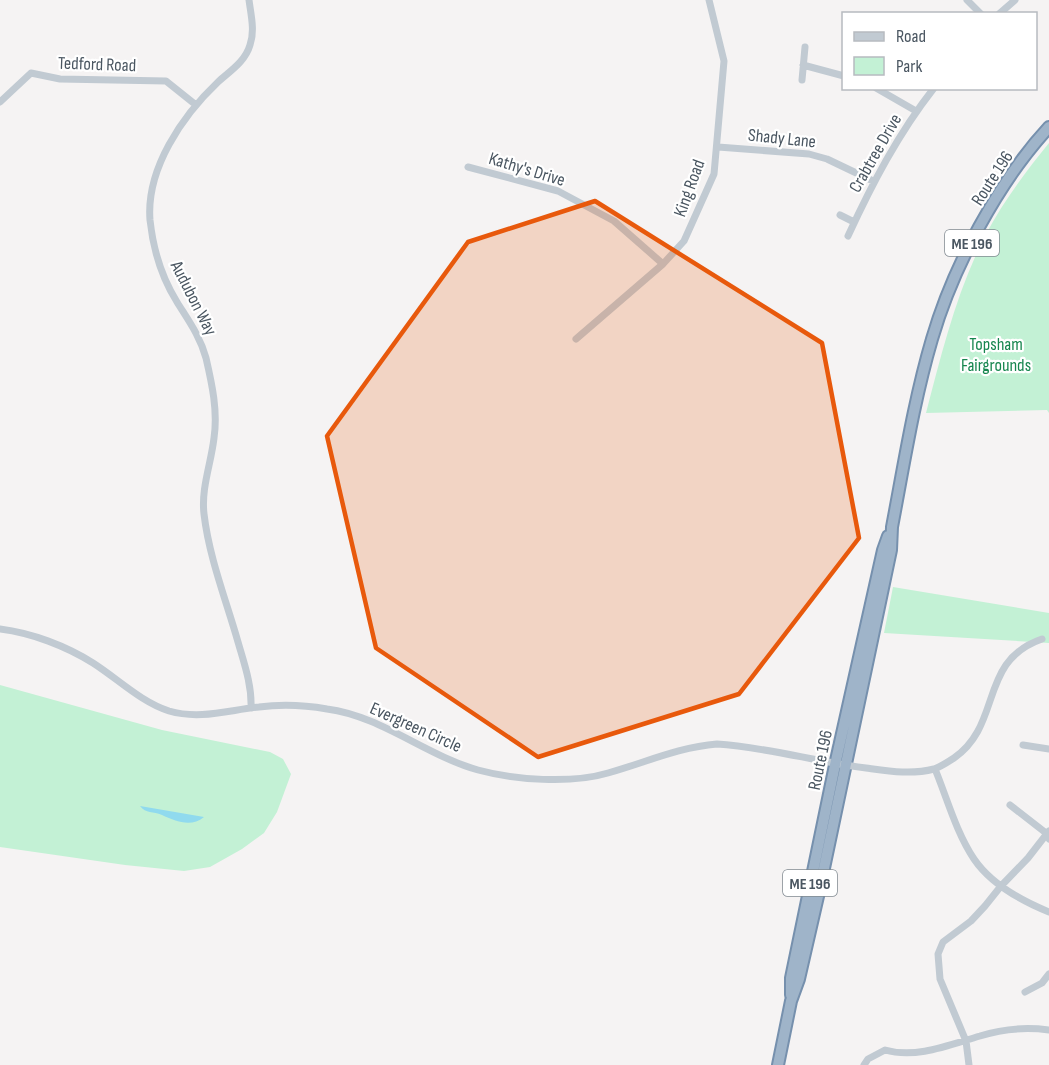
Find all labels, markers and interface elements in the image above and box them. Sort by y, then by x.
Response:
legend [842,12,1037,90]
text: Road [896,26,926,47]
street label: Tedford Road [57,53,137,76]
text: Park [896,56,922,77]
street label: Crabtree Drive [845,110,906,196]
street label: Shady Lane [747,124,817,153]
street label: Route 196 [967,147,1018,209]
street label: Kathy's Drive [486,148,568,191]
street label: King Road [669,157,709,220]
road number: ME 196 [945,230,999,256]
street label: Audubon Way [165,257,221,339]
park label: Topsham Fairgrounds [961,334,1031,376]
street label: Evergreen Circle [367,698,465,757]
street label: Route 196 [804,728,837,792]
road number: ME 196 [783,870,837,896]

